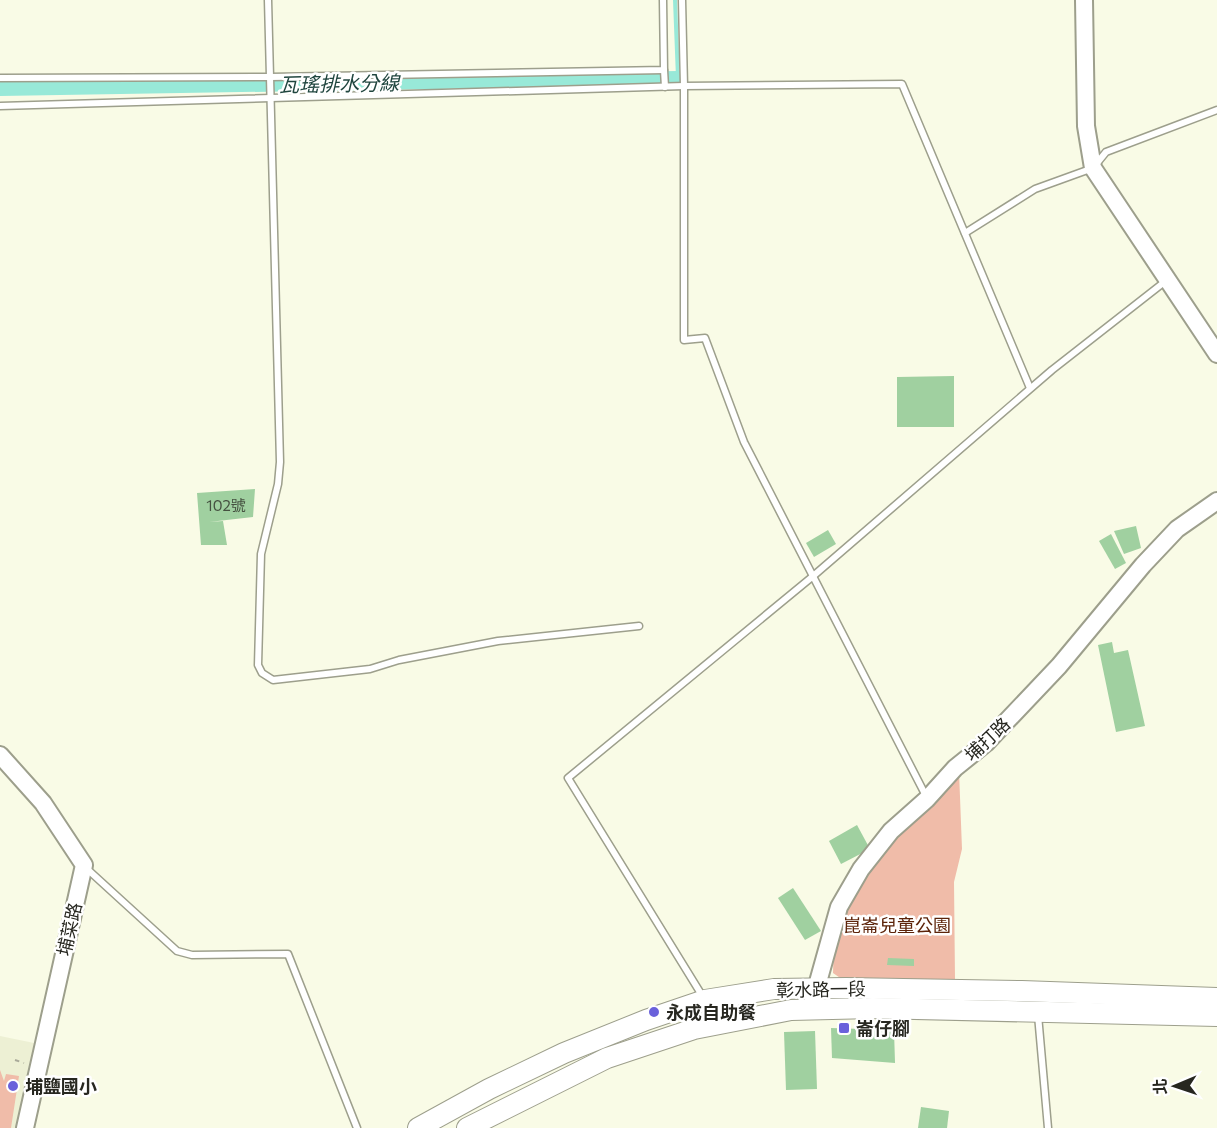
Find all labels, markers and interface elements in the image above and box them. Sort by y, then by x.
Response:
water label: 瓦瑤排水分線 [279,70,401,96]
house number: 102號 [206,496,246,514]
street label: 埔打路 [960,713,1014,765]
street label: 埔菜路 [52,900,86,958]
park label: 崑崙兒童公園 [843,914,951,936]
street label: 彰水路一段 [776,977,866,1001]
place label: 永成自助餐 [666,1001,756,1023]
marker: 永成自助餐 [647,1005,661,1019]
place label: 崙仔腳 [856,1017,910,1039]
marker: 崙仔腳 [837,1021,851,1035]
north arrow [1145,1056,1205,1116]
place label: 埔鹽國小 [25,1075,97,1097]
text: 北 [1150,1078,1169,1095]
marker: 埔鹽國小 [6,1079,20,1093]

